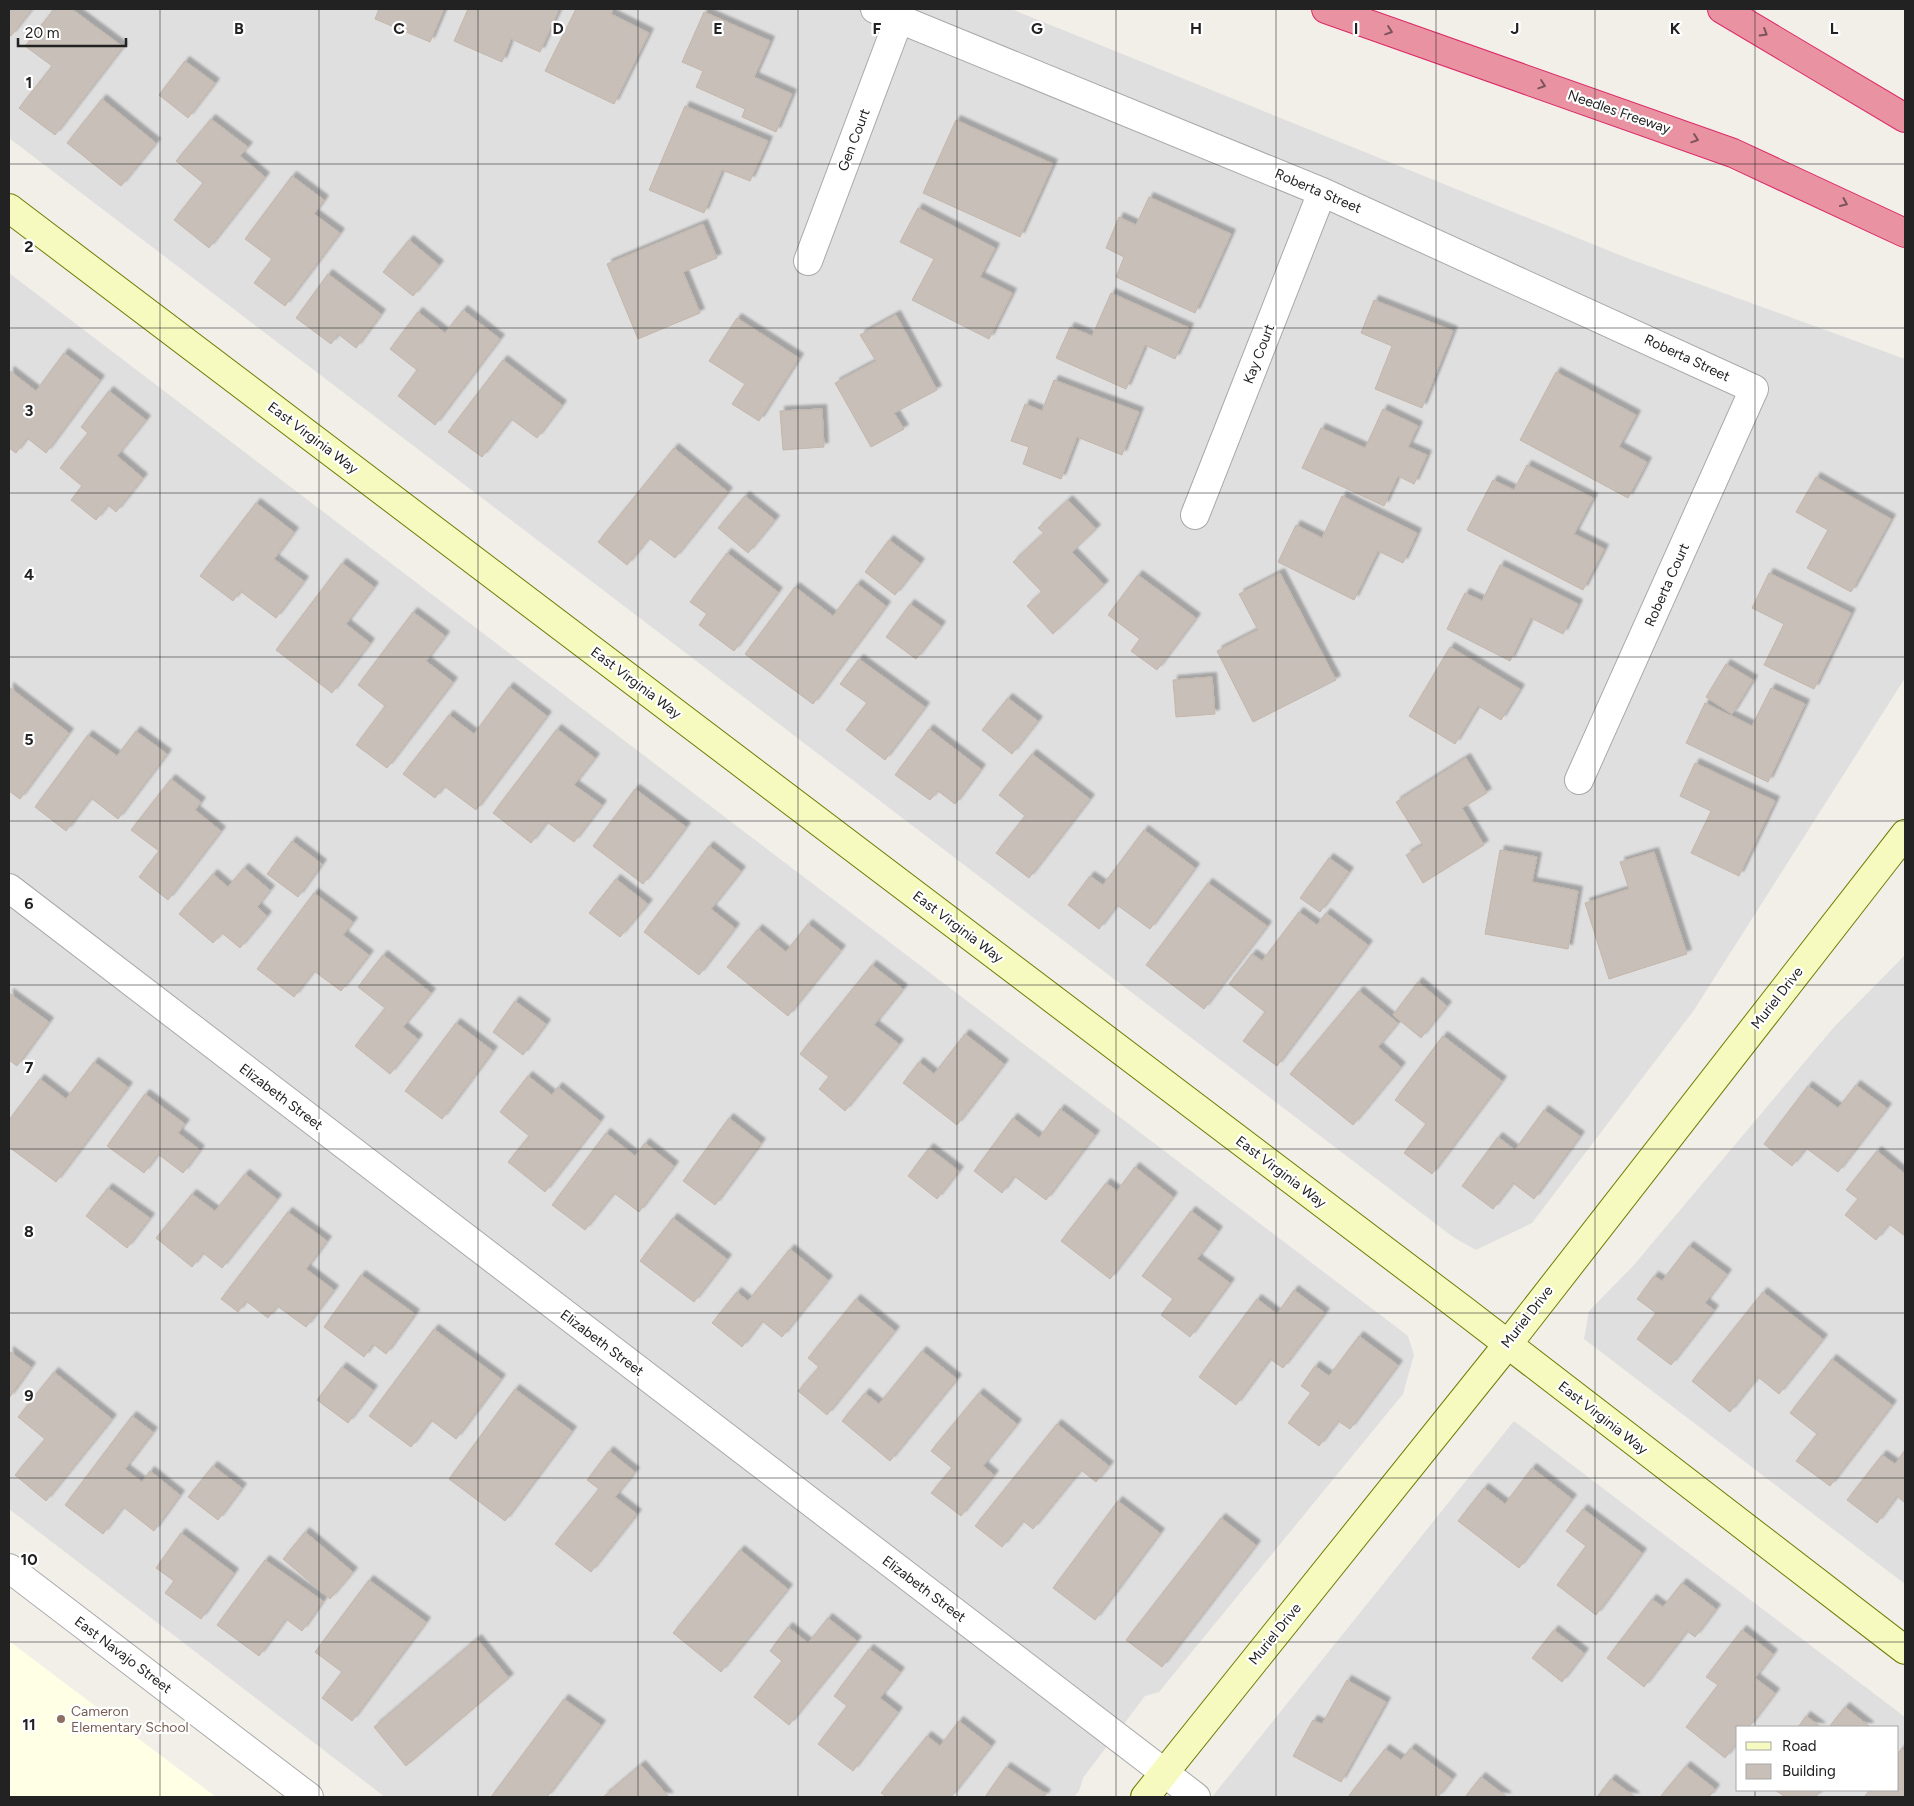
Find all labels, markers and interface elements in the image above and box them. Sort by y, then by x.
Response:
scale bar [18,15,125,47]
text: B [234,19,244,38]
text: C [393,19,405,38]
text: D [552,19,564,38]
text: E [713,19,723,38]
text: F [873,19,882,38]
text: G [1031,19,1043,38]
text: H [1190,19,1202,38]
text: I [1354,19,1358,38]
text: J [1511,19,1519,38]
text: K [1670,19,1681,38]
text: L [1830,19,1839,38]
text: 20 m [25,24,59,42]
one-way arrow [1384,25,1392,35]
one-way arrow [1758,26,1767,36]
text: 1 [26,73,32,92]
one-way arrow [1537,79,1546,89]
street label: Needles Freeway [1565,86,1673,138]
street label: Gen Court [834,106,874,174]
one-way arrow [1690,133,1699,143]
street label: Roberta Street [1272,165,1364,217]
one-way arrow [1839,196,1848,207]
text: 2 [24,237,34,256]
street label: Kay Court [1240,322,1278,386]
street label: Roberta Street [1641,331,1733,385]
street label: East Virginia Way [264,398,362,478]
text: 3 [25,401,34,420]
street label: Roberta Court [1641,541,1693,629]
text: 4 [24,565,34,584]
street label: East Virginia Way [587,643,685,723]
text: 5 [24,730,34,749]
street label: East Virginia Way [909,887,1007,967]
text: 6 [24,894,34,913]
street label: Muriel Drive [1747,963,1807,1032]
text: 7 [25,1058,34,1077]
street label: Elizabeth Street [236,1060,326,1134]
street label: East Virginia Way [1232,1132,1330,1212]
text: 8 [24,1222,34,1241]
street label: Muriel Drive [1497,1282,1557,1351]
street label: Elizabeth Street [557,1306,647,1380]
street label: East Virginia Way [1555,1378,1652,1459]
text: 9 [24,1386,34,1405]
text: 10 [20,1550,38,1569]
street label: Elizabeth Street [879,1552,969,1626]
street label: Muriel Drive [1245,1600,1305,1668]
street label: East Navajo Street [71,1613,175,1697]
place label: Cameron Elementary School [71,1703,189,1736]
marker: Cameron Elementary School [55,1713,67,1725]
text: 11 [22,1715,36,1734]
legend [1736,1726,1899,1791]
text: Road [1782,1737,1817,1755]
text: Building [1782,1762,1836,1780]

